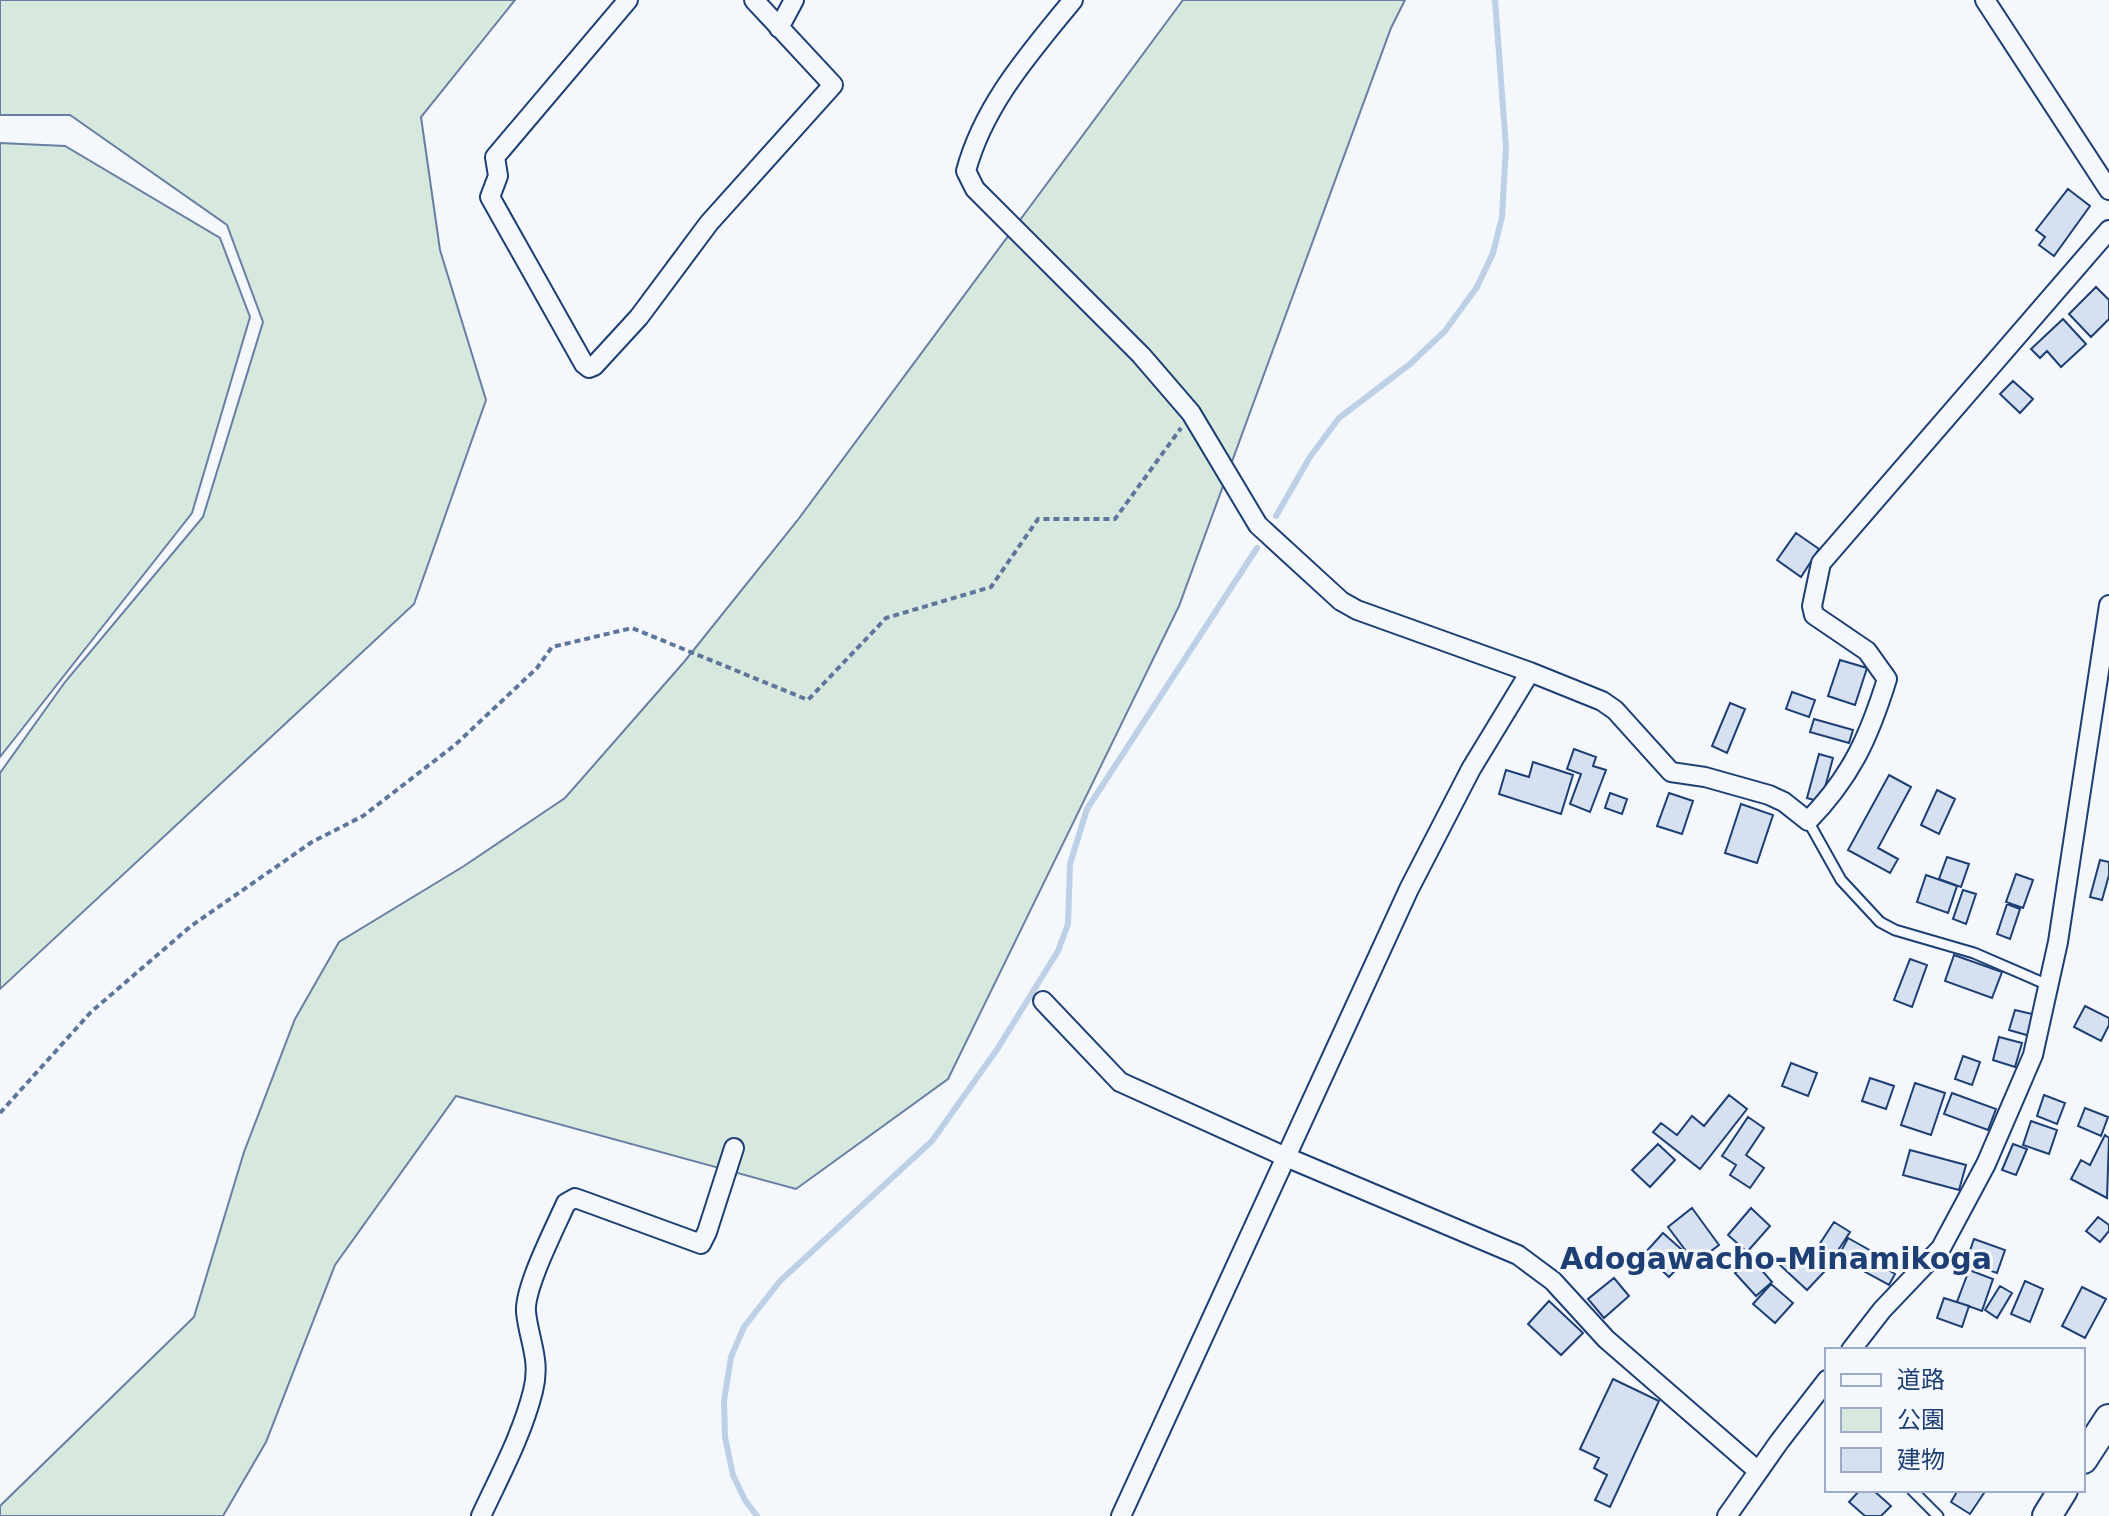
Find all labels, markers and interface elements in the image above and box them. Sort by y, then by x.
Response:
district label: Adogawacho-Minamikoga [1560,1241,1992,1276]
legend [1825,1348,2085,1492]
text: 道路 [1897,1366,1945,1394]
text: 公園 [1897,1406,1945,1434]
text: 建物 [1897,1446,1945,1474]

